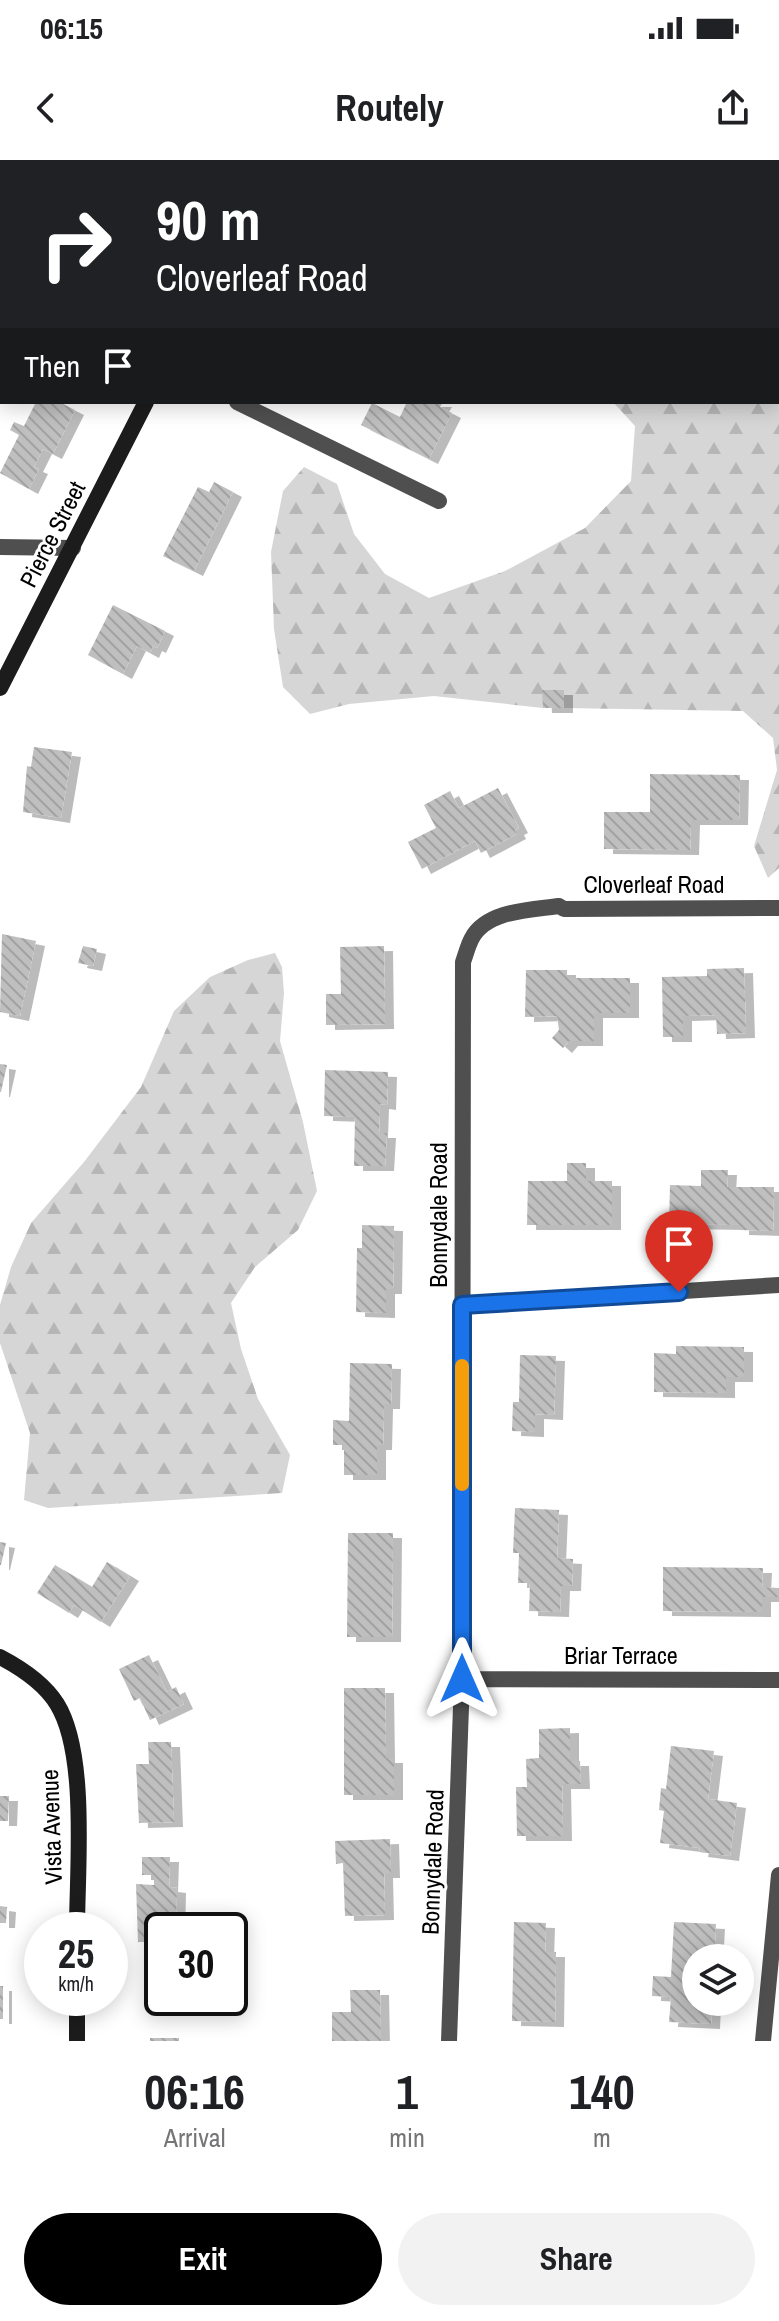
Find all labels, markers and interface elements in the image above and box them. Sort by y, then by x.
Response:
text: 06:15 [40,8,103,48]
text: Routely [335,84,444,132]
icon: back [24,86,68,130]
icon: share [711,86,755,130]
text: 90 m [156,182,261,257]
icon: right [24,192,128,296]
text: Cloverleaf Road [156,254,368,302]
icon: arrive [96,344,140,388]
text: Then [24,346,80,386]
street label: Pierce Street [12,475,93,592]
street label: Cloverleaf Road [583,868,725,900]
street label: Bonnydale Road [422,1142,454,1288]
pin [645,1210,713,1292]
icon: arrive [657,1222,701,1266]
position arrow [420,1637,504,1721]
street label: Briar Terrace [564,1639,678,1671]
street label: Vista Avenue [33,1769,69,1885]
street label: Bonnydale Road [413,1789,451,1935]
speed limit sign: 30 [144,1912,248,2016]
text: 25 [58,1927,94,1980]
map controls [682,1944,754,2016]
button: layers [682,1944,754,2016]
text: km/h [58,1970,94,1997]
text: 06:16 [144,2059,245,2124]
text: 1 [396,2059,418,2124]
text: 140 [569,2059,635,2124]
text: Arrival [164,2120,225,2155]
text: min [389,2120,425,2155]
text: m [593,2120,611,2155]
button: Exit [24,2213,382,2305]
button: Share [398,2213,755,2305]

